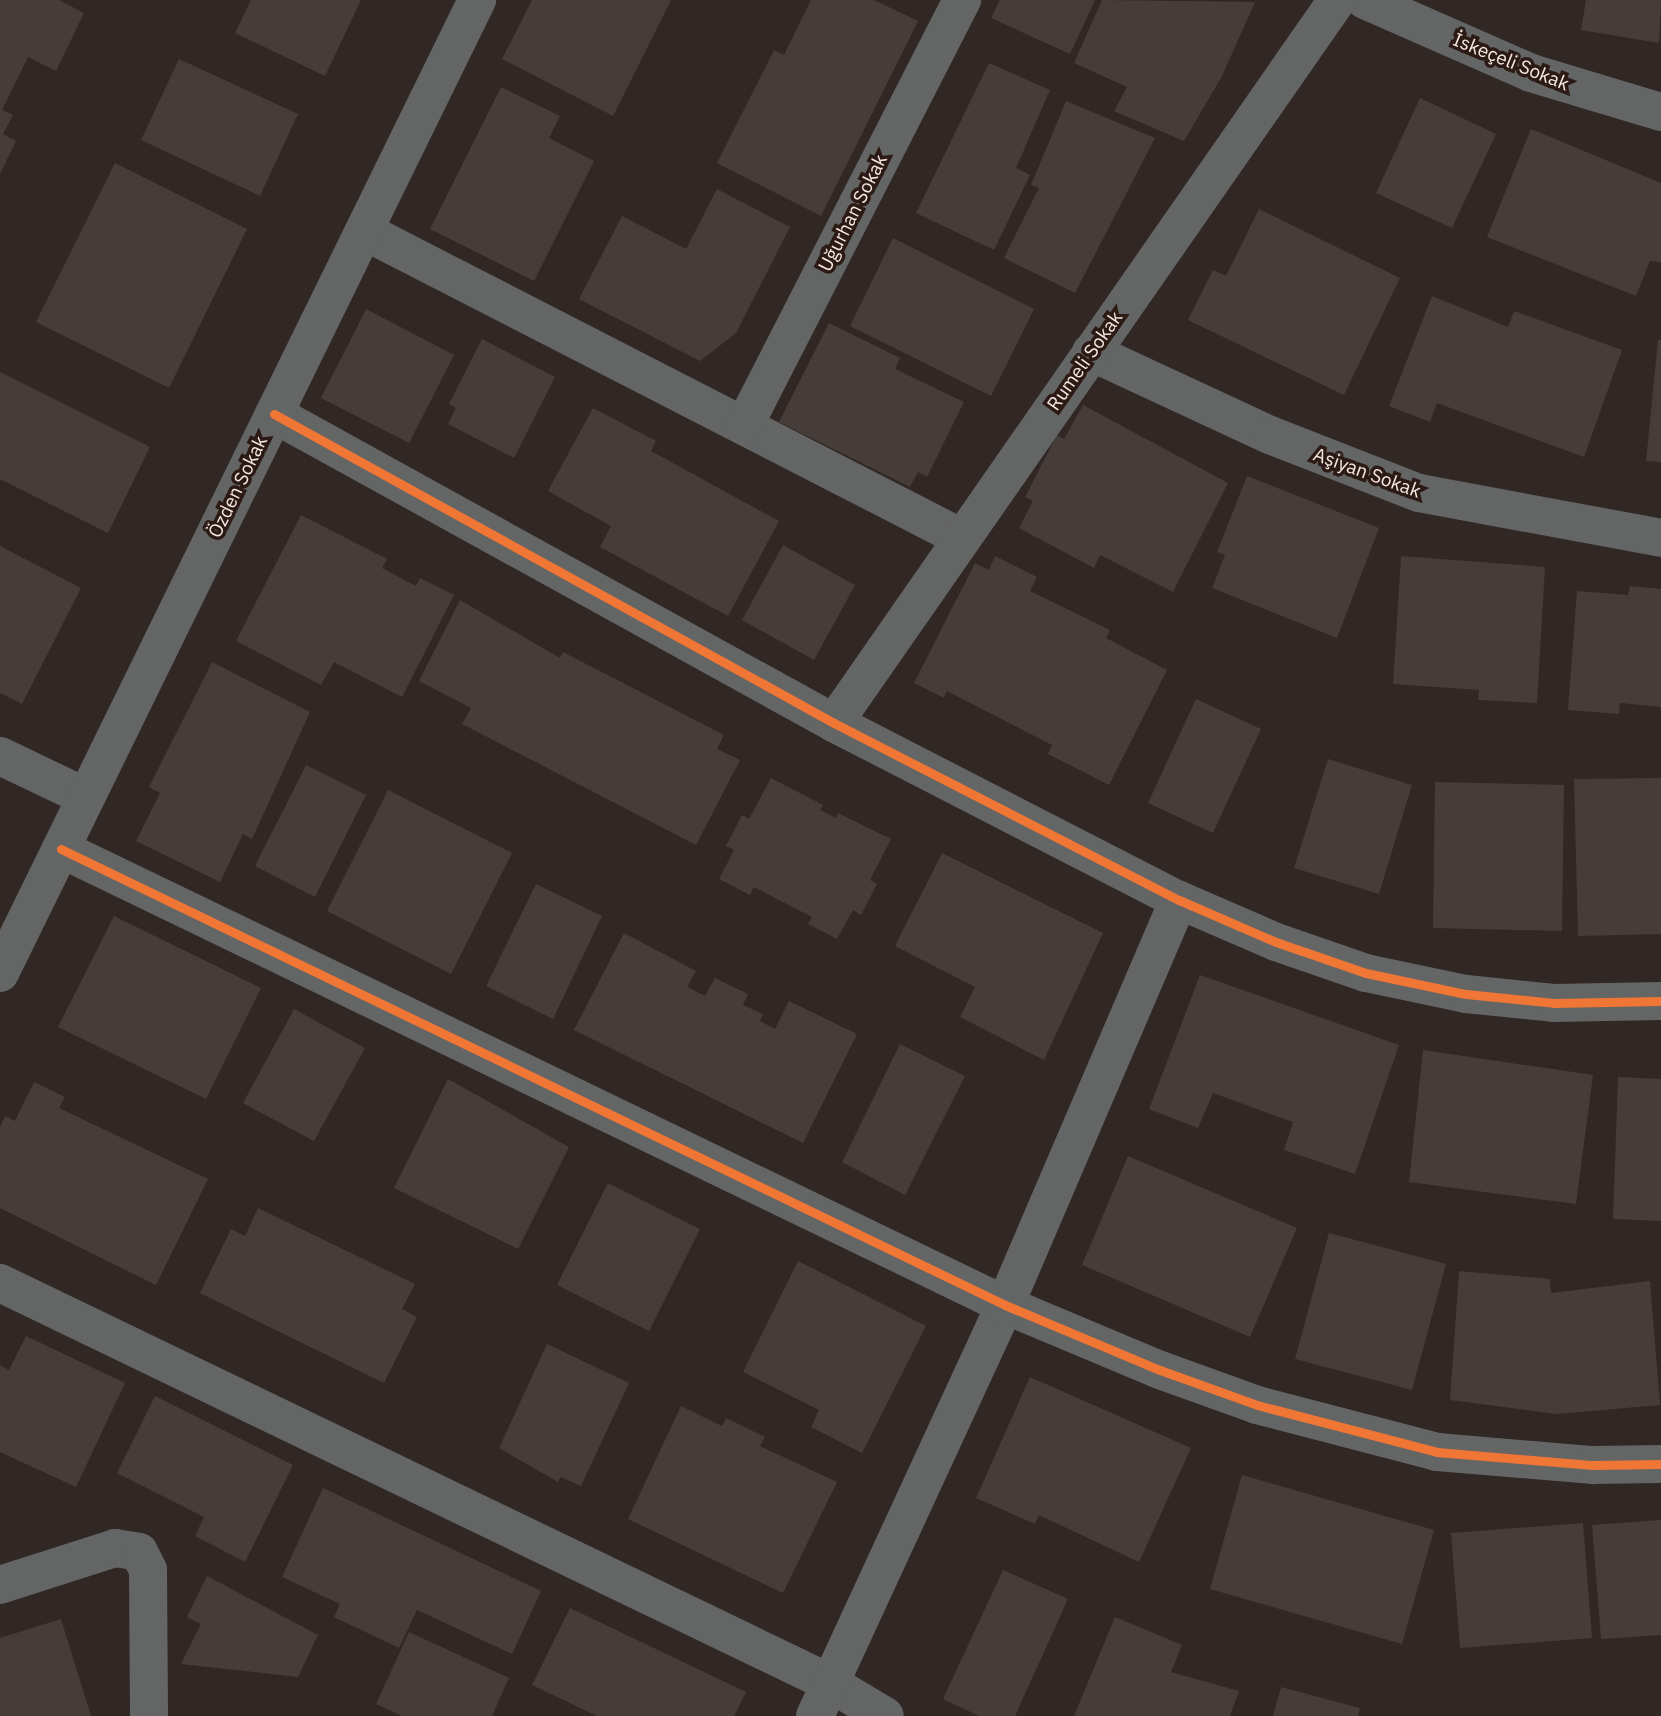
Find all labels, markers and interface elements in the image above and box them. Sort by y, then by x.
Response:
street label: İskeçeli Sokak [1450,28,1572,96]
street label: Uğurhan Sokak [814,151,892,275]
street label: Rumeli Sokak [1042,307,1128,415]
street label: Özden Sokak [204,432,272,542]
street label: Aşiyan Sokak [1310,443,1424,503]

